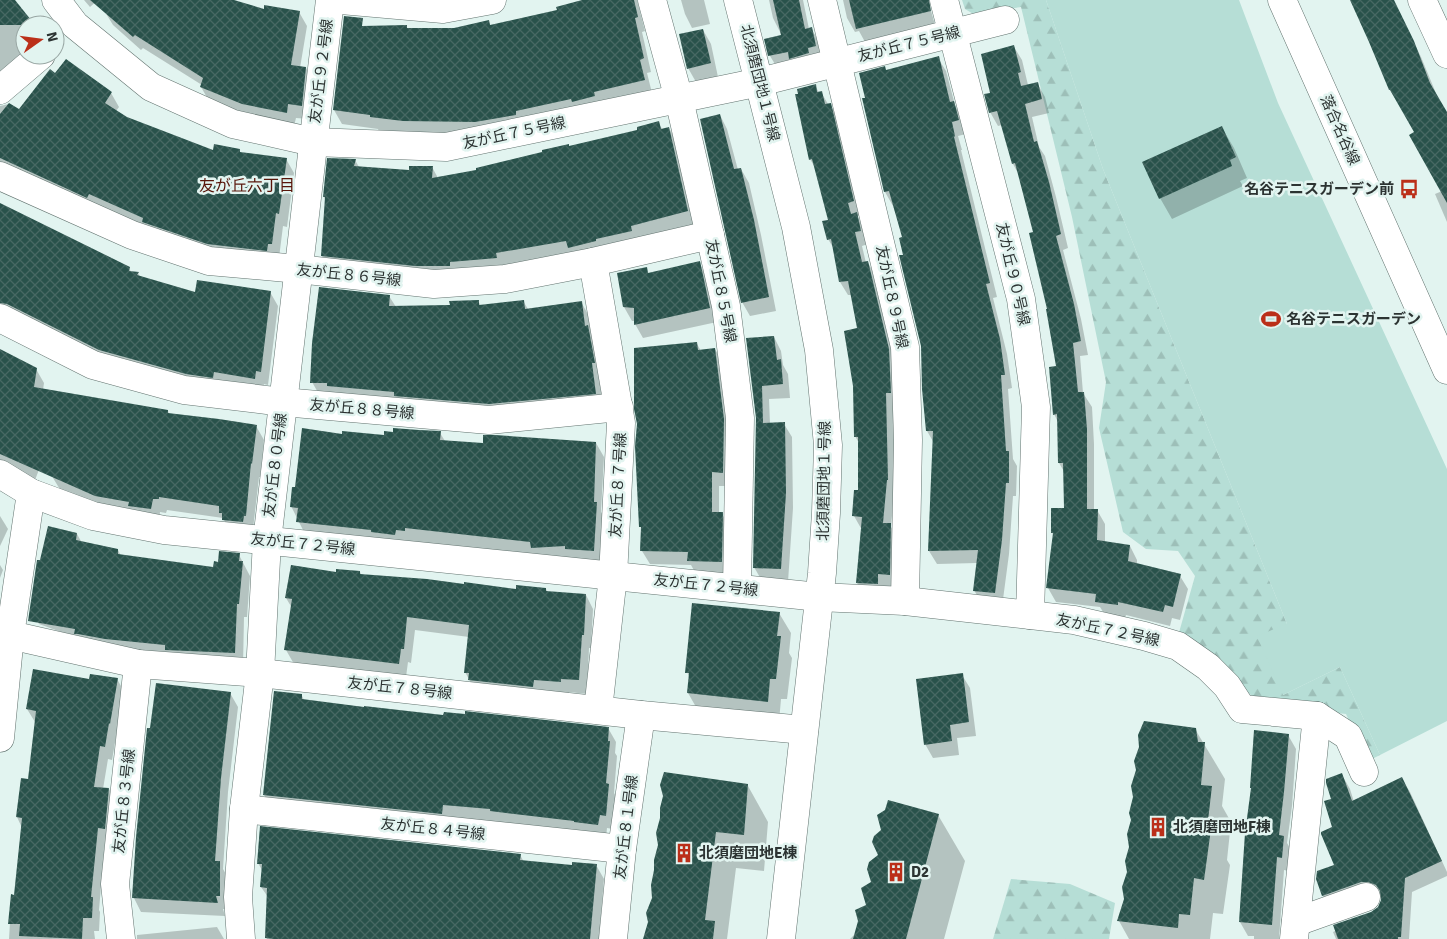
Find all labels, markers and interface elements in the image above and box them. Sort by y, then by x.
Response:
north arrow [15,15,65,65]
street label: 友が丘９２号線 [306,18,336,124]
street label: 北須磨団地１号線 [737,23,783,143]
street label: 友が丘７５号線 [856,23,962,65]
text: N [43,30,62,44]
street label: 落合名谷線 [1317,92,1363,168]
street label: 友が丘７５号線 [461,113,567,153]
district label: 友が丘六丁目 [199,176,295,196]
bus stop icon: 名谷テニスガーデン前 [1398,178,1420,200]
place label: 名谷テニスガーデン前 [1244,180,1394,198]
street label: 友が丘９０号線 [992,221,1034,327]
street label: 友が丘８５号線 [702,238,740,344]
street label: 友が丘８９号線 [872,244,912,350]
street label: 友が丘８６号線 [296,261,402,289]
sports icon: 名谷テニスガーデン [1260,308,1282,330]
place label: 名谷テニスガーデン [1286,310,1421,328]
street label: 友が丘８８号線 [309,395,415,423]
street label: 友が丘８０号線 [260,412,290,518]
street label: 北須磨団地１号線 [814,421,834,541]
street label: 友が丘８７号線 [606,432,630,538]
street label: 友が丘７２号線 [250,530,356,558]
street label: 友が丘７２号線 [653,571,759,599]
street label: 友が丘７２号線 [1055,610,1161,650]
street label: 友が丘７８号線 [347,674,453,702]
street label: 友が丘８３号線 [110,748,138,854]
street label: 友が丘８１号線 [611,774,641,880]
street label: 友が丘８４号線 [380,815,486,843]
building icon: 北須磨団地F棟 [1147,816,1169,838]
place label: 北須磨団地F棟 [1173,818,1271,836]
building icon: 北須磨団地E棟 [673,842,695,864]
place label: 北須磨団地E棟 [699,844,798,862]
building icon: D2 [885,861,907,883]
place label: D2 [911,863,929,881]

